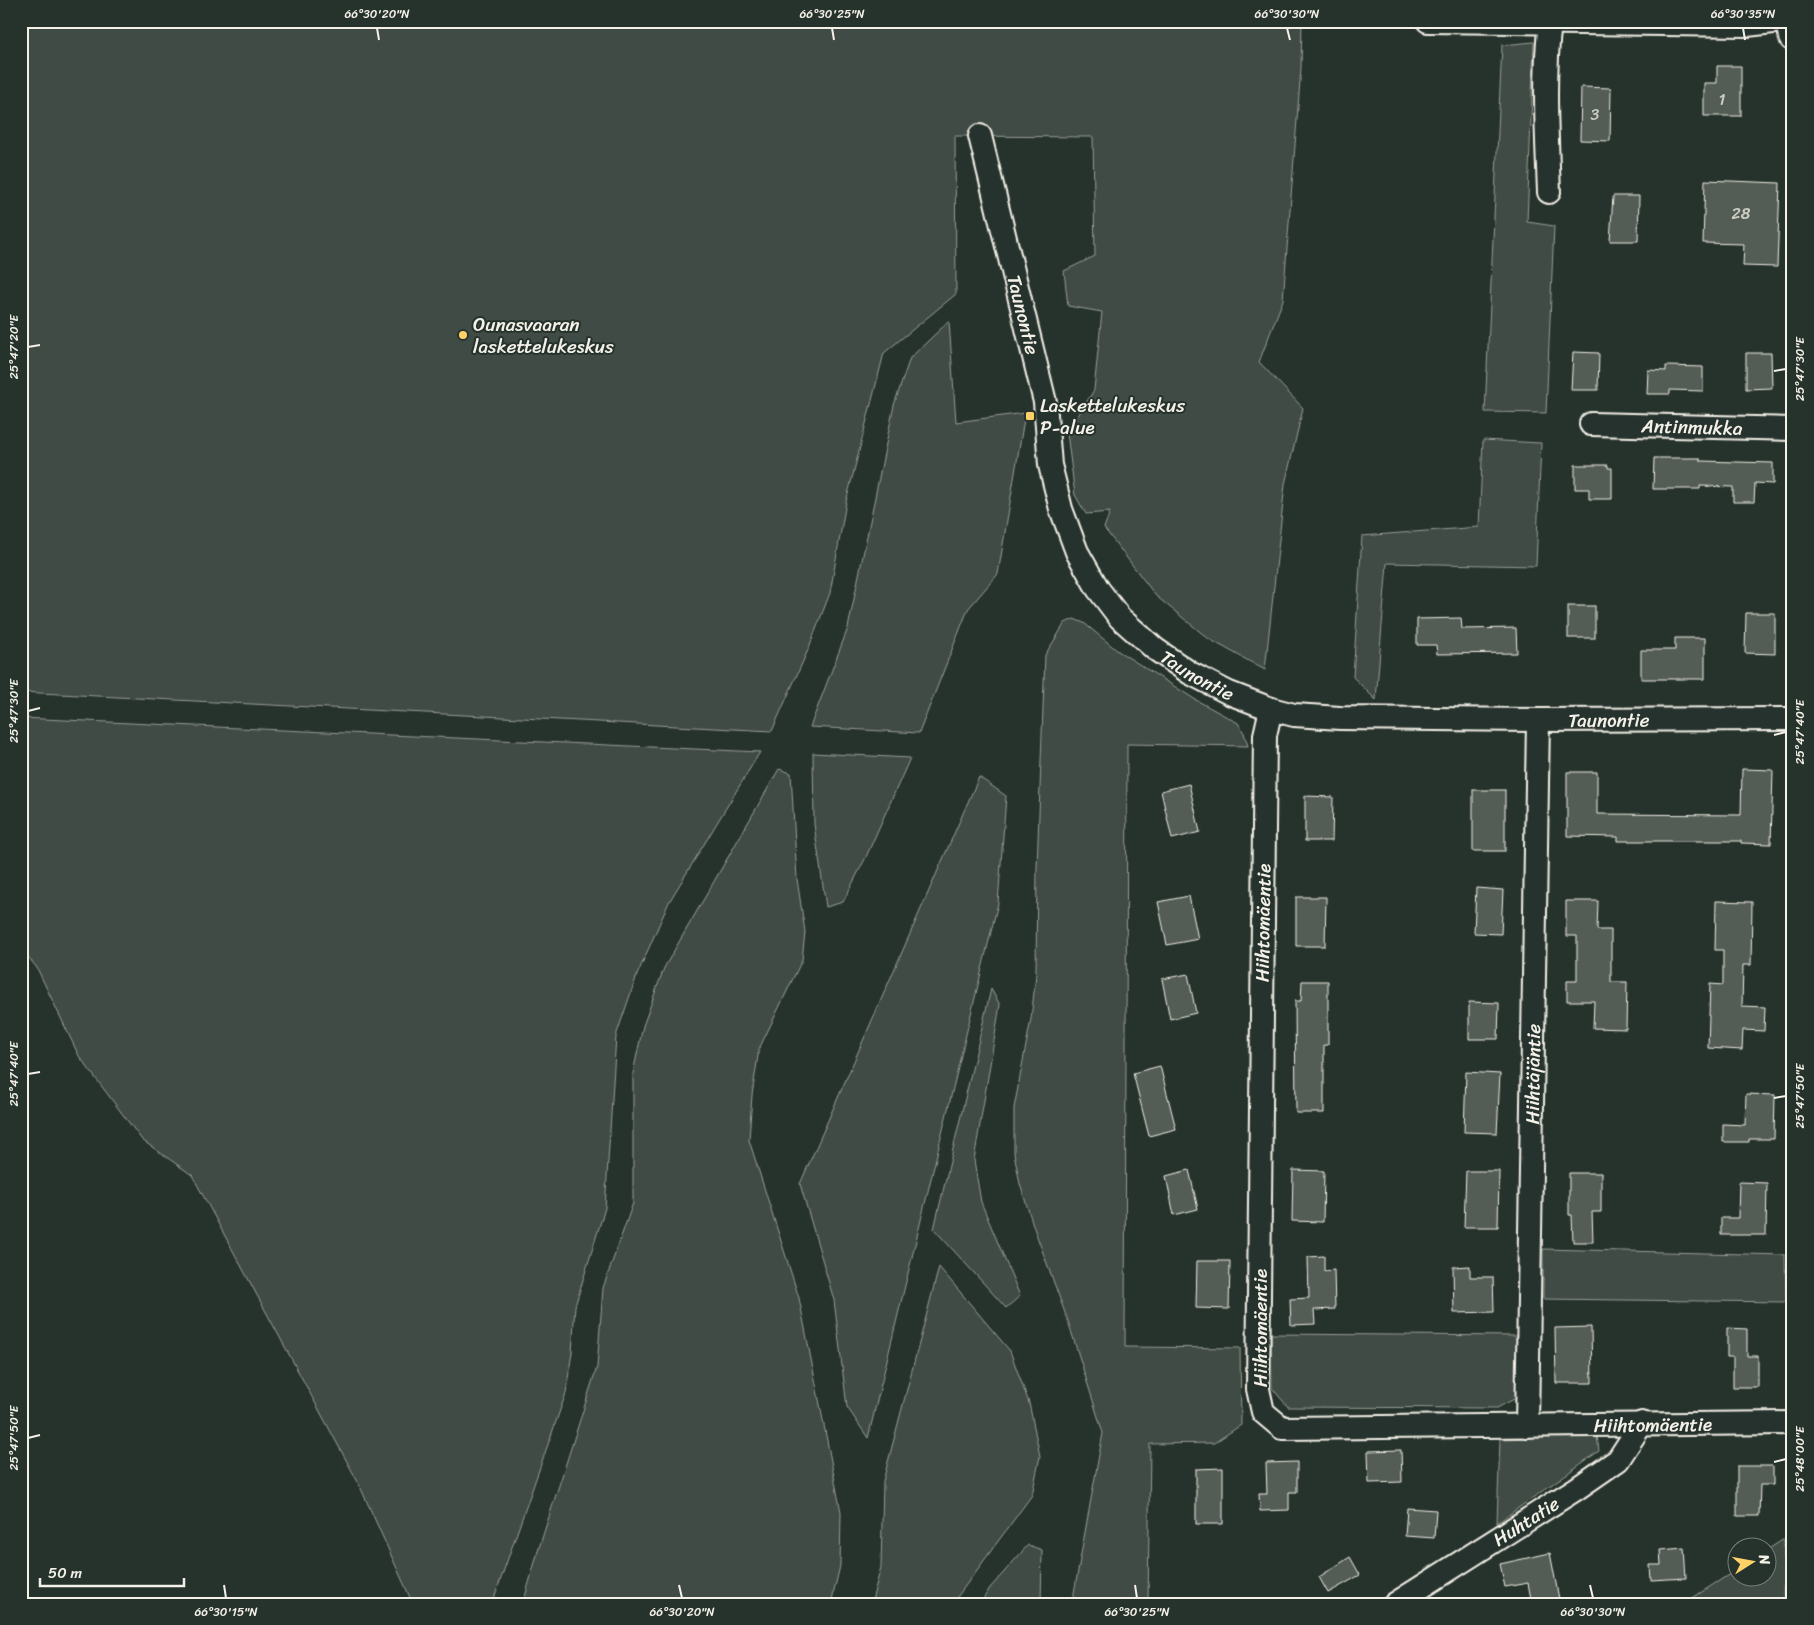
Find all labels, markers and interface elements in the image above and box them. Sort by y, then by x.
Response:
text: 66°30'20"N [344,3,410,25]
text: 66°30'25"N [800,3,865,25]
text: 66°30'30"N [1255,3,1320,25]
text: 66°30'35"N [1711,3,1776,25]
house number: 1 [1719,85,1726,114]
house number: 3 [1591,100,1600,129]
house number: 28 [1732,199,1751,228]
street label: Taunontie [998,271,1049,358]
place label: Ounasvaaran laskettelukeskus [473,308,614,363]
text: 25°47'20"E [3,313,25,379]
marker: Ounasvaaran laskettelukeskus [457,329,469,341]
text: 25°47'30"E [1789,336,1811,401]
place label: Laskettelukeskus P-alue [1040,389,1185,444]
street label: Antinmukka [1640,409,1743,444]
marker: Laskettelukeskus P-alue [1024,410,1036,422]
street label: Taunontie [1153,641,1241,710]
text: 25°47'30"E [3,678,25,743]
text: 25°47'40"E [1789,698,1811,764]
street label: Taunontie [1568,703,1650,736]
street label: Hiihtomäentie [1245,863,1281,983]
street label: Hiihtäjäntie [1515,1023,1550,1125]
text: 25°47'40"E [3,1040,25,1106]
text: 25°47'50"E [1789,1062,1811,1128]
street label: Hiihtomäentie [1244,1269,1277,1387]
text: 25°47'50"E [3,1404,25,1470]
street label: Hiihtomäentie [1593,1407,1712,1441]
text: 25°48'00"E [1789,1425,1811,1492]
street label: Huhtatie [1486,1487,1566,1555]
north arrow [1726,1538,1776,1588]
text: N [1751,1551,1778,1567]
scale bar [40,1555,184,1587]
text: 50 m [48,1560,83,1586]
text: 66°30'15"N [194,1601,258,1623]
text: 66°30'20"N [649,1601,715,1623]
text: 66°30'25"N [1105,1601,1170,1623]
text: 66°30'30"N [1561,1601,1626,1623]

